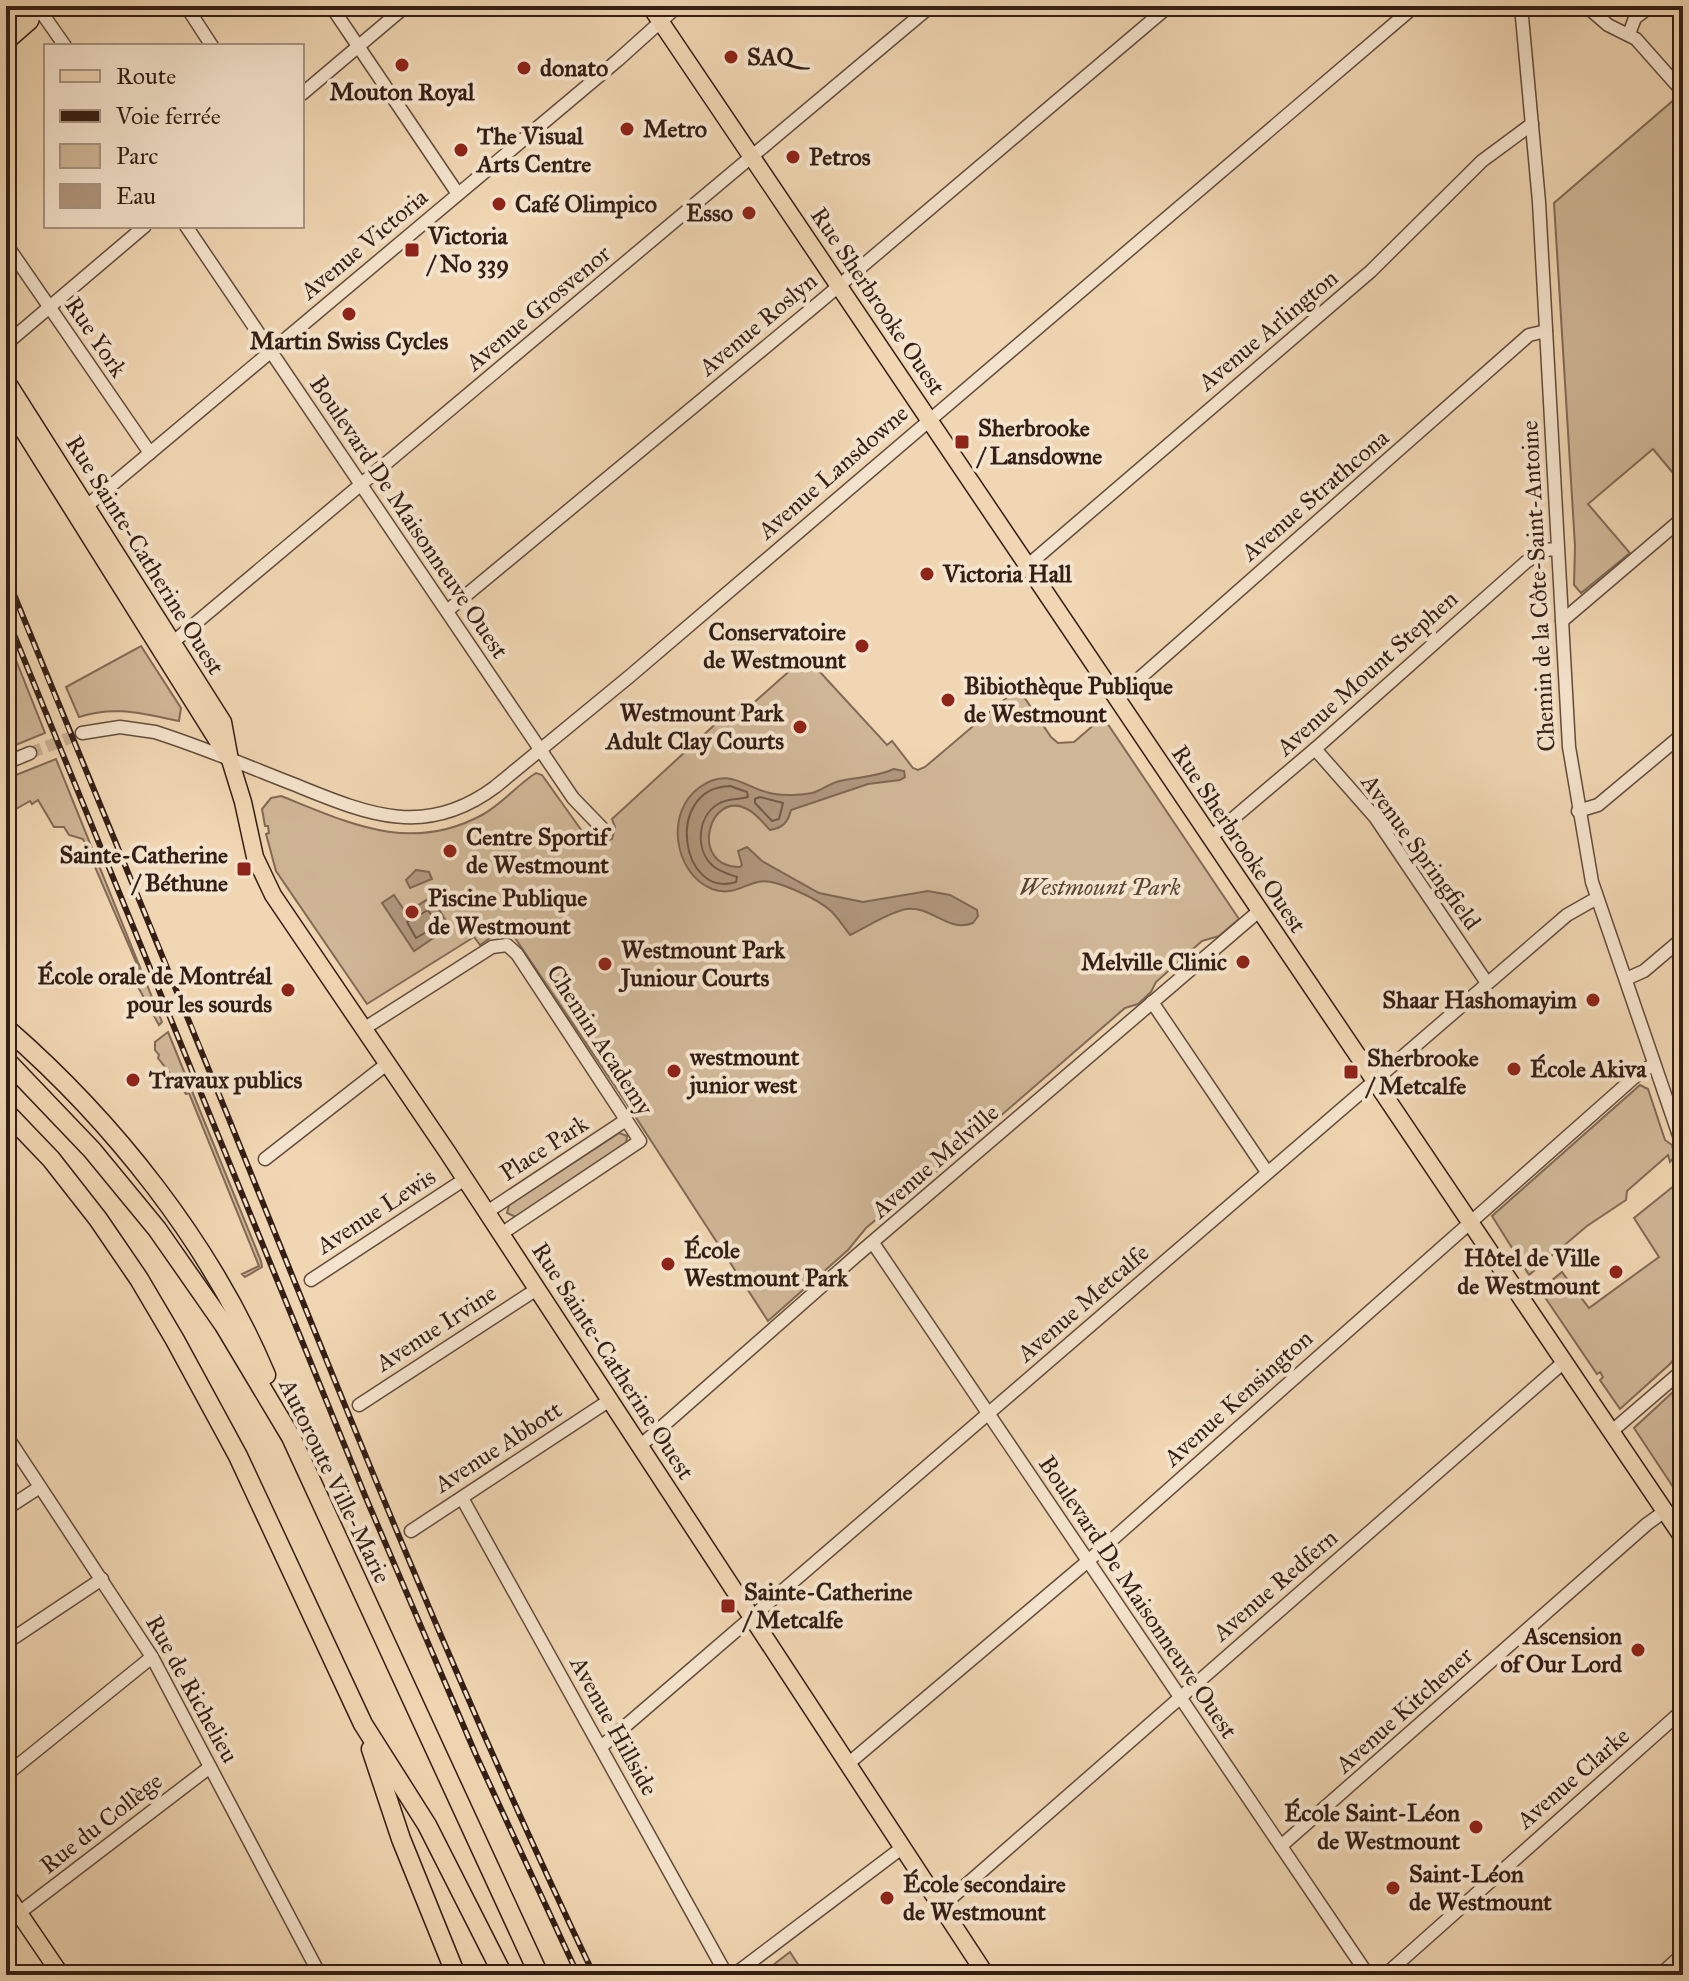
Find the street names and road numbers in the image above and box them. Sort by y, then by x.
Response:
street label: Avenue Victoria [293,182,434,307]
street label: Rue Sherbrooke Ouest [804,201,952,401]
street label: Avenue Grosvenor [459,239,617,378]
street label: Avenue Arlington [1191,263,1344,398]
street label: Avenue Roslyn [692,266,823,383]
street label: Rue York [58,291,134,384]
street label: Boulevard De Maisonneuve Ouest [303,370,515,665]
street label: Avenue Lansdowne [751,398,914,546]
street label: Chemin de la Côte-Saint-Antoine [1514,420,1562,752]
street label: Avenue Strathcona [1234,422,1396,568]
street label: Rue Sainte-Catherine Ouest [59,430,231,681]
street label: Avenue Mount Stephen [1269,584,1464,763]
street label: Rue Sherbrooke Ouest [1165,739,1313,939]
street label: Avenue Springfield [1354,768,1488,936]
street label: Chemin Academy [540,959,660,1122]
street label: Avenue Melville [864,1098,1005,1225]
street label: Place Park [494,1108,594,1188]
street label: Avenue Lewis [310,1161,441,1261]
street label: Rue Sainte-Catherine Ouest [525,1237,701,1486]
street label: Avenue Metcalfe [1010,1238,1155,1369]
street label: Avenue Irvine [369,1278,502,1379]
street label: Avenue Kensington [1157,1323,1319,1473]
street label: Autoroute Ville-Marie [272,1373,397,1588]
street label: Avenue Abbott [428,1394,568,1500]
street label: Boulevard De Maisonneuve Ouest [1032,1450,1244,1745]
street label: Avenue Redfern [1206,1523,1344,1648]
street label: Rue de Richelieu [139,1610,245,1768]
street label: Avenue Kitchener [1328,1640,1479,1780]
street label: Avenue Hillside [563,1650,665,1801]
street label: Avenue Clarke [1510,1721,1636,1836]
street label: Rue du Collège [34,1766,168,1880]

